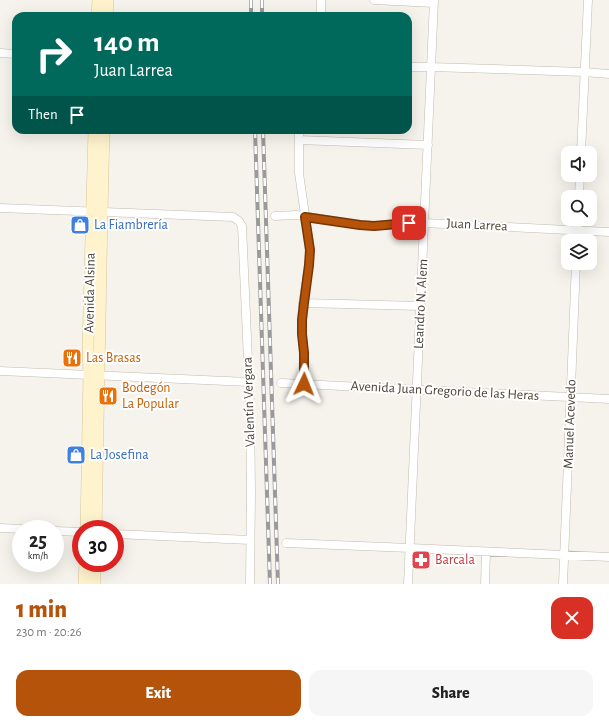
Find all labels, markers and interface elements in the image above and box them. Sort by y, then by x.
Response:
icon: right [28,28,80,80]
text: 140 m [94,29,160,57]
text: Juan Larrea [94,62,173,80]
icon: arrive [66,104,88,126]
text: Then [28,107,58,122]
map controls [561,146,597,270]
button: sound [561,146,597,182]
button: search [561,190,597,226]
pin [392,206,426,240]
icon: arrive [398,212,420,234]
shop icon: La Fiambrería [69,214,91,236]
street label: Juan Larrea [446,216,509,234]
place label: La Fiambrería [94,218,169,232]
button: layers [561,234,597,270]
street label: Avenida Alsina [82,252,98,333]
street label: Leandro N. Alem [412,258,430,350]
restaurant icon: Las Brasas [61,347,83,369]
place label: Las Brasas [86,351,141,365]
street label: Valentín Vergara [240,356,258,447]
position arrow [283,363,325,405]
street label: Avenida Juan Gregorio de las Heras [350,379,540,403]
street label: Manuel Acevedo [561,379,579,469]
place label: Bodegón La Popular [122,381,179,411]
restaurant icon: Bodegón La Popular [97,385,119,407]
shop icon: La Josefina [65,444,87,466]
place label: La Josefina [90,448,149,462]
speed limit sign: 30 [72,520,124,572]
text: 25 [29,531,47,551]
pharmacy icon: Barcala [410,549,432,571]
text: km/h [28,551,48,561]
place label: Barcala [435,553,476,567]
button: close [551,597,593,639]
text: 1 min [16,598,67,622]
text: 230 m · 20:26 [16,626,82,639]
button: Exit [16,670,301,716]
button: Share [309,670,593,716]

